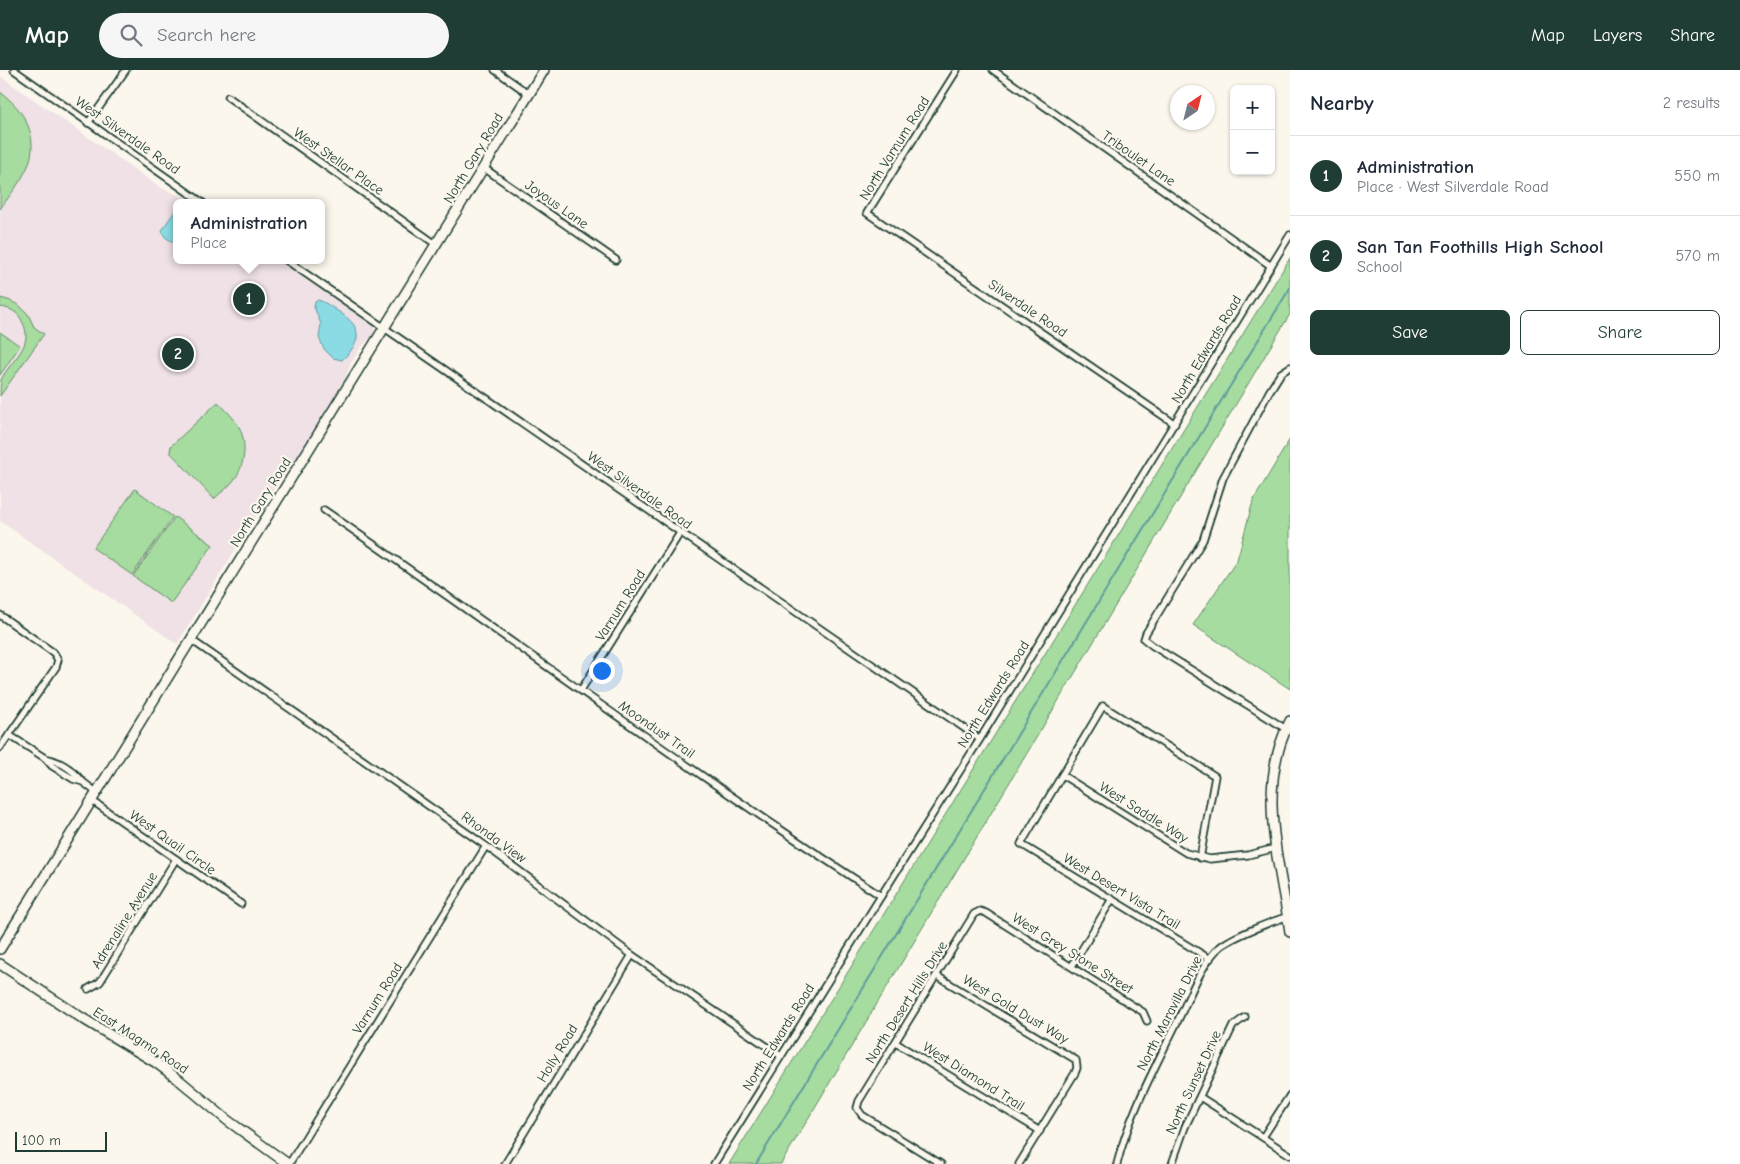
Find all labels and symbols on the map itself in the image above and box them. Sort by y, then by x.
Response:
north arrow [1170,85,1215,130]
street label: West Silverdale Road [72,93,183,178]
street label: North Varnum Road [856,93,933,203]
street label: North Gary Road [440,110,507,206]
street label: West Stellar Place [290,124,387,199]
street label: Triboulet Lane [1099,127,1179,190]
street label: Joyous Lane [522,176,592,232]
street label: Silverdale Road [985,276,1070,341]
pin: 1 [233,280,265,318]
street label: North Edwards Road [1168,292,1245,406]
pin: 2 [162,335,194,373]
street label: West Silverdale Road [584,448,695,533]
street label: North Gary Road [226,454,295,550]
street label: Varnum Road [592,566,649,644]
street label: North Edwards Road [954,638,1033,751]
your location [589,658,615,684]
street label: Moondust Trail [615,697,698,762]
street label: West Saddle Way [1096,778,1192,847]
street label: West Quail Circle [126,806,219,879]
street label: Rhonda View [458,808,530,867]
street label: West Desert Vista Trail [1060,850,1183,933]
street label: Adrenaline Avenue [88,869,161,972]
street label: West Grey Stone Street [1009,909,1137,998]
street label: North Desert Hills Drive [862,938,951,1067]
street label: North Maravilla Drive [1133,953,1206,1074]
street label: Varnum Road [349,959,406,1037]
street label: West Gold Dust Way [960,971,1072,1048]
street label: North Edwards Road [739,981,818,1094]
street label: East Magma Road [90,1003,192,1078]
street label: Holly Road [533,1021,581,1085]
street label: North Sunset Drive [1162,1028,1225,1137]
street label: West Diamond Trail [920,1038,1028,1115]
scale bar [15,1129,108,1152]

